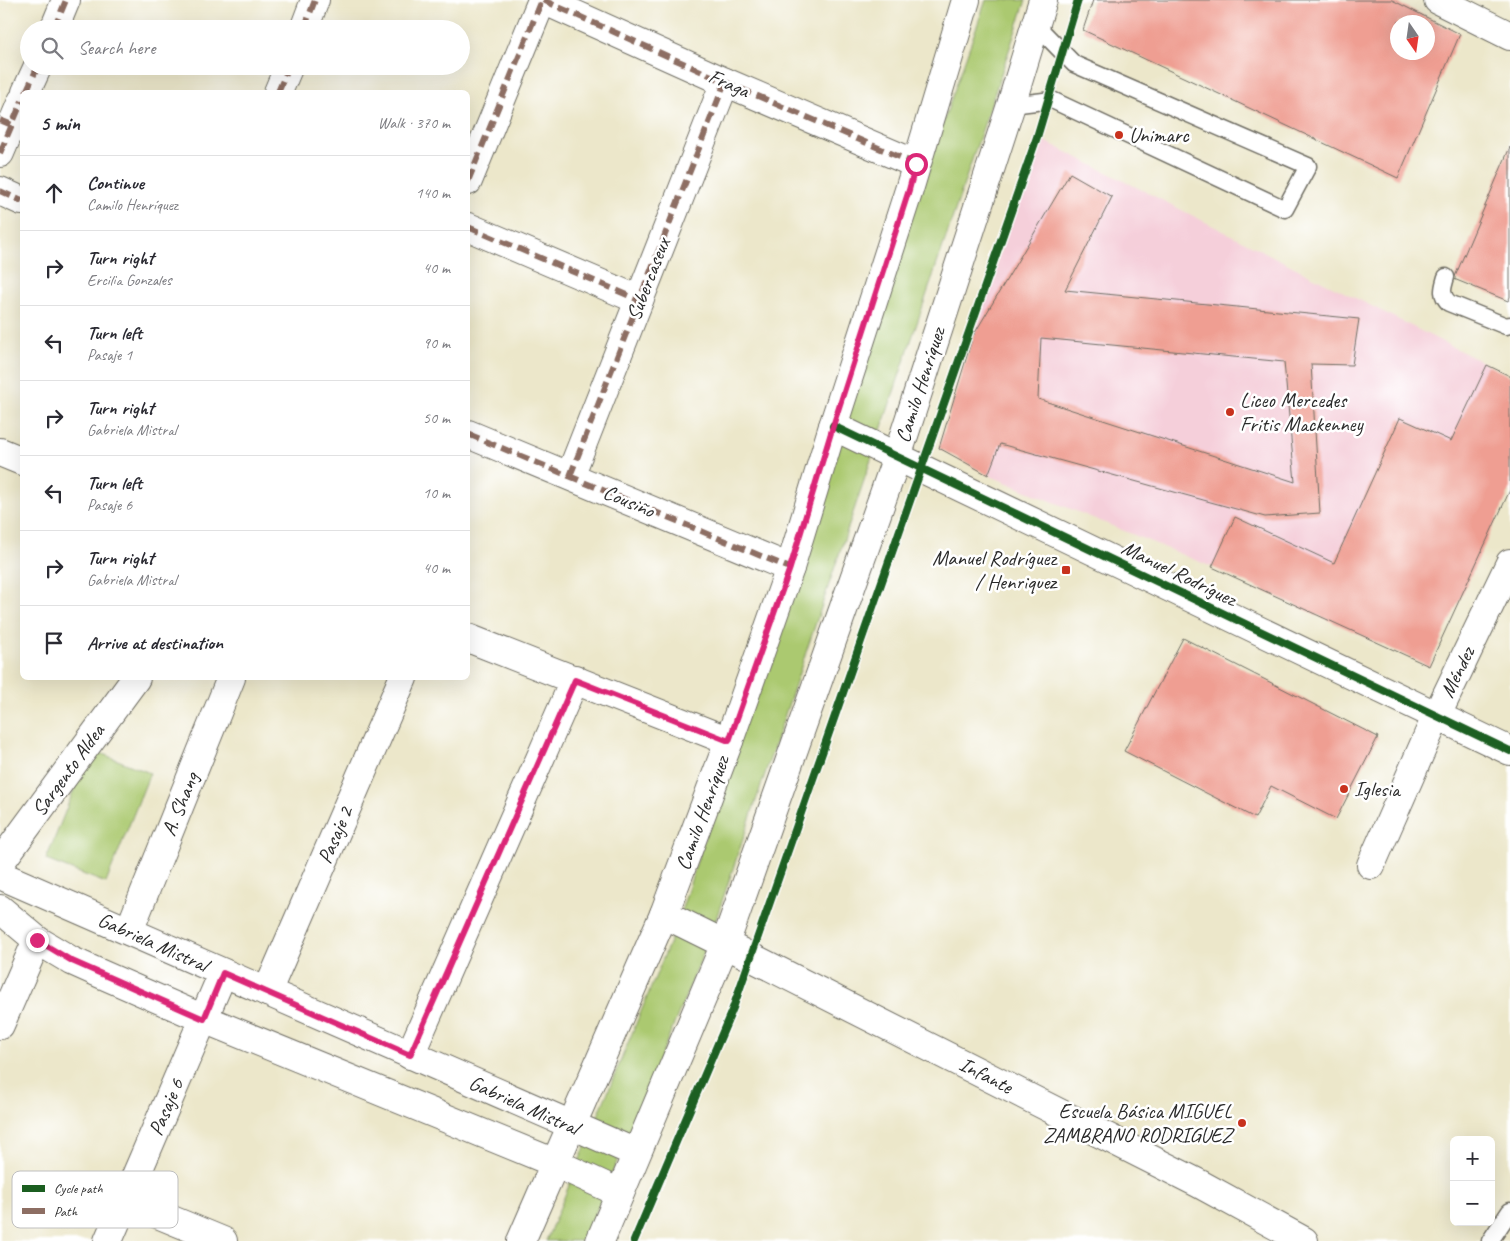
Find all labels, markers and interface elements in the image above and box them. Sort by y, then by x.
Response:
north arrow [1390,15,1435,60]
search box [20,20,470,75]
icon: search [38,34,66,62]
text: Search here [78,36,155,60]
street label: Fraga [705,63,755,104]
text: 5 min [40,110,80,136]
text: Walk · 370 m [378,113,450,133]
place label: Unimarc [1129,122,1190,148]
marker: Unimarc [1113,129,1125,141]
route start [905,153,928,176]
text: Continue [87,171,144,195]
icon: ahead [40,179,68,207]
text: 140 m [416,183,450,203]
text: Camilo Henríquez [87,195,178,215]
street label: Subercaseux [620,232,676,324]
text: Turn right [87,246,154,270]
icon: right [40,254,68,282]
text: 40 m [423,258,450,278]
text: Ercilia Gonzales [87,270,171,290]
text: Turn left [87,321,142,345]
street label: Camilo Henríquez [889,322,952,446]
icon: left [40,329,68,357]
text: 90 m [423,333,450,353]
text: Pasaje 1 [87,345,132,365]
place label: Liceo Mercedes Fritis Mackenney [1240,387,1364,437]
text: Turn right [87,396,154,420]
icon: right [40,404,68,432]
marker: Liceo Mercedes Fritis Mackenney [1224,406,1236,418]
text: 50 m [423,408,450,428]
text: Gabriela Mistral [87,420,177,440]
text: Turn left [87,471,142,495]
icon: left [40,479,68,507]
street label: Cousiño [600,479,660,524]
text: 10 m [423,483,450,503]
text: Pasaje 6 [87,495,132,515]
street label: Manuel Rodríguez [1118,534,1243,613]
place label: Manuel Rodríguez / Henriquez [932,545,1058,595]
text: Turn right [87,546,154,570]
icon: right [40,554,68,582]
text: 40 m [423,558,450,578]
marker: Manuel Rodríguez / Henriquez [1060,564,1072,576]
text: Gabriela Mistral [87,570,177,590]
icon: arrive [40,629,68,657]
text: Arrive at destination [87,631,223,655]
street label: Méndez [1434,641,1481,702]
street label: Sargento Aldea [26,718,111,821]
street label: Camilo Henríquez [669,750,735,874]
street label: A. Shang [156,767,205,840]
place label: Iglesia [1354,776,1402,802]
marker: Iglesia [1338,783,1350,795]
street label: Pasaje 2 [311,801,359,867]
street label: Gabriela Mistral [94,906,215,979]
route end [26,929,49,952]
street label: Infante [955,1051,1018,1100]
street label: Gabriela Mistral [465,1069,586,1142]
street label: Pasaje 6 [142,1074,190,1139]
place label: Escuela Básica MIGUEL ZAMBRANO RODRIGUEZ [1043,1098,1235,1148]
marker: Escuela Básica MIGUEL ZAMBRANO RODRIGUEZ [1236,1117,1248,1129]
map controls [1450,1136,1495,1226]
button: + [1450,1136,1495,1181]
legend [12,1171,178,1228]
text: Cycle path [54,1180,103,1197]
button: − [1450,1181,1495,1226]
text: Path [54,1203,78,1220]

